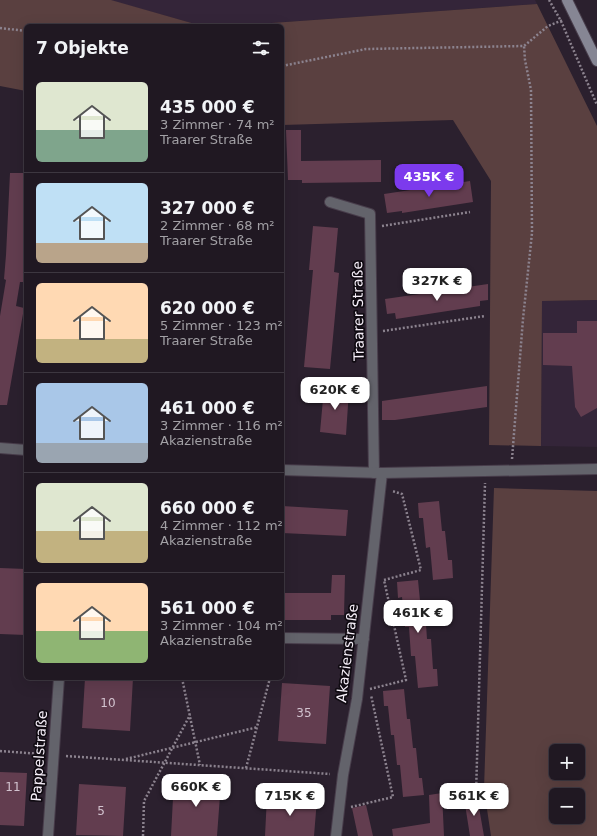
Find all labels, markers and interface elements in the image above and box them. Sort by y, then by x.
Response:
icon: filters [250,37,272,59]
text: 7 Objekte [36,38,129,58]
text: 435 000 € [160,97,255,117]
icon: home [68,98,116,146]
text: 3 Zimmer · 74 m² [160,117,275,132]
text: Traarer Straße [160,132,253,147]
pin: 435K € [396,164,462,198]
text: 435K € [404,169,454,184]
text: 327 000 € [160,198,255,218]
icon: home [68,199,116,247]
text: 2 Zimmer · 68 m² [160,218,275,233]
text: Traarer Straße [160,233,253,248]
street label: Traarer Straße [349,261,367,362]
pin: 327K € [404,268,470,302]
text: 327K € [412,273,462,288]
text: 620 000 € [160,298,255,318]
icon: home [68,299,116,347]
text: 5 Zimmer · 123 m² [160,318,283,333]
text: Traarer Straße [160,333,253,348]
pin: 620K € [302,377,368,411]
text: 620K € [310,382,360,397]
text: 461 000 € [160,398,255,418]
icon: home [68,399,116,447]
text: 3 Zimmer · 116 m² [160,418,283,433]
text: Akazienstraße [160,433,252,448]
text: 660 000 € [160,498,255,518]
icon: home [68,499,116,547]
text: 4 Zimmer · 112 m² [160,518,283,533]
text: Akazienstraße [160,533,252,548]
text: 561 000 € [160,598,255,618]
icon: home [68,599,116,647]
pin: 461K € [385,600,451,634]
street label: Akazienstraße [333,603,361,703]
text: 461K € [393,605,443,620]
text: 3 Zimmer · 104 m² [160,618,283,633]
text: Akazienstraße [160,633,252,648]
house number: 10 [100,696,116,710]
house number: 35 [296,706,312,720]
street label: Pappelstraße [28,710,50,802]
map controls [549,744,585,824]
button: + [549,744,585,780]
pin: 660K € [163,774,229,808]
text: 660K € [171,779,221,794]
house number: 11 [5,780,21,794]
pin: 715K € [257,783,323,817]
pin: 561K € [441,783,507,817]
text: 715K € [265,788,315,803]
text: 561K € [449,788,499,803]
button: − [549,788,585,824]
house number: 5 [97,804,105,818]

